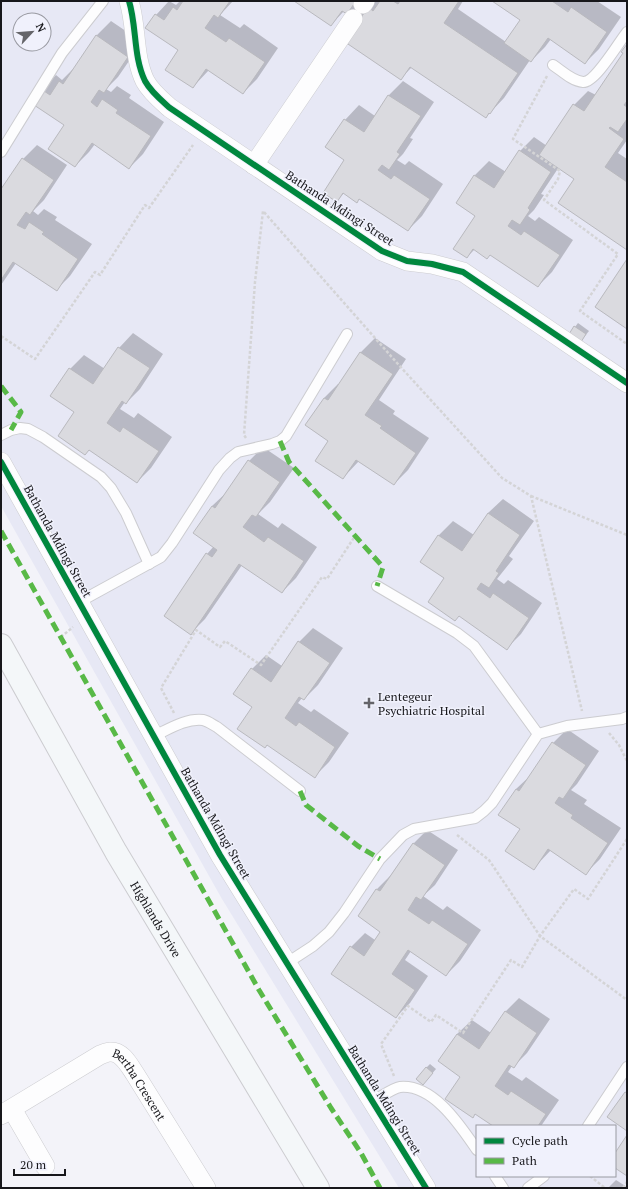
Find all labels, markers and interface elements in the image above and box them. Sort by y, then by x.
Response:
north arrow [12,12,52,52]
text: N [33,21,49,35]
street label: Bathanda Mdingi Street [283,167,398,249]
street label: Bathanda Mdingi Street [21,482,95,600]
place label: Lentegeur Psychiatric Hospital [378,689,485,718]
marker: Lentegeur Psychiatric Hospital [363,697,375,709]
street label: Bathanda Mdingi Street [178,765,254,882]
street label: Highlands Drive [128,878,185,960]
street label: Bathanda Mdingi Street [345,1042,425,1158]
street label: Bertha Crescent [110,1045,170,1124]
legend [476,1125,616,1177]
text: Cycle path [512,1133,568,1148]
scale bar [14,1151,65,1177]
text: Path [512,1153,537,1168]
text: 20 m [20,1157,47,1172]

